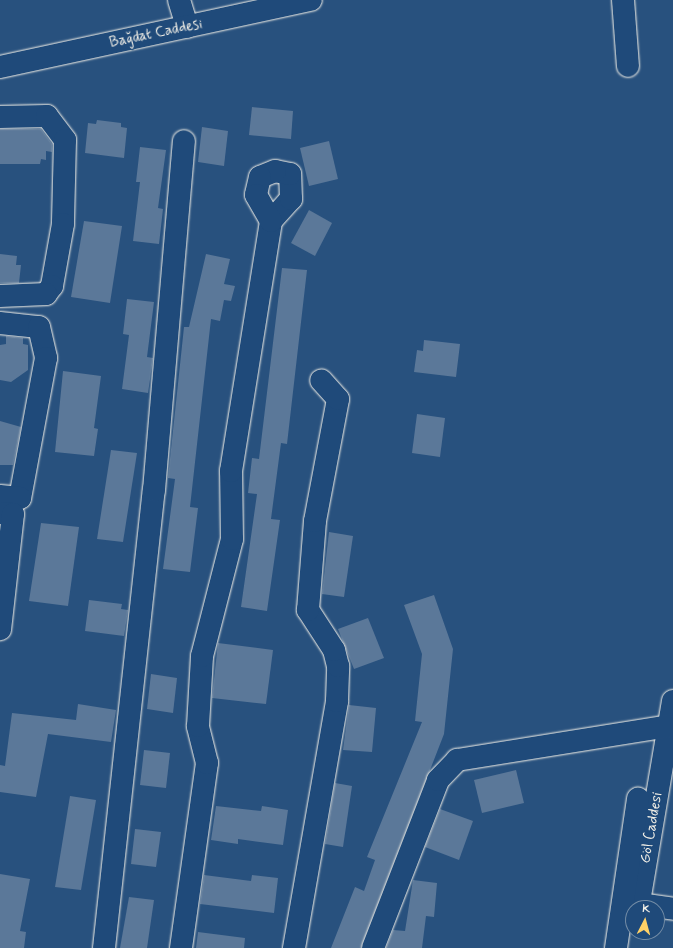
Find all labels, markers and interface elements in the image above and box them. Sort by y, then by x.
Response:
street label: Bağdat Caddesi [106,15,206,53]
street label: Göl Caddesi [637,789,667,867]
north arrow [625,900,665,940]
text: K [642,902,651,916]

